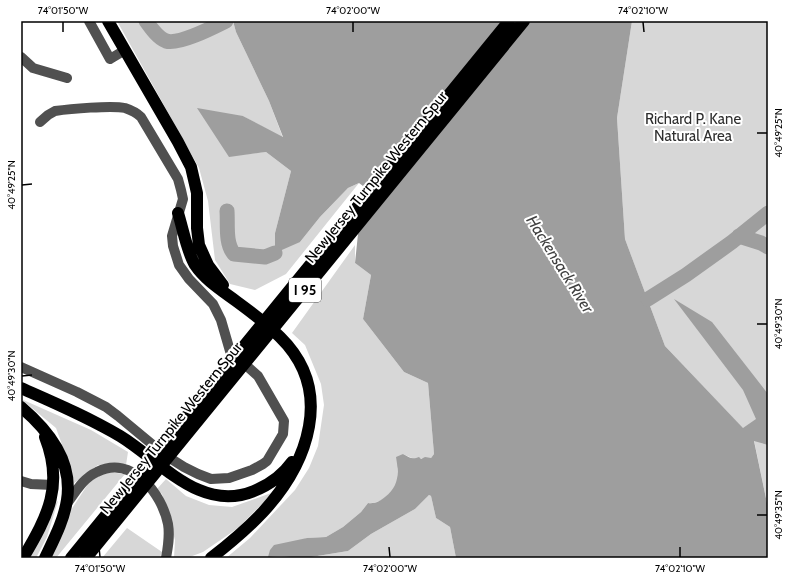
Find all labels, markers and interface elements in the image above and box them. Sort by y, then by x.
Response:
text: 74°01'50"W [38,4,89,17]
text: 74°02'00"W [326,4,380,17]
text: 74°02'10"W [618,4,669,17]
street label: New Jersey Turnpike Western Spur [301,87,451,267]
text: 40°49'25"N [772,108,785,158]
park label: Richard P. Kane Natural Area [645,110,741,145]
text: 40°49'25"N [5,160,18,210]
water label: Hackensack River [522,212,598,317]
road number: I 95 [289,278,321,302]
text: 40°49'30"N [772,298,785,350]
street label: New Jersey Turnpike Western Spur [96,338,246,518]
text: 40°49'30"N [5,350,18,402]
text: 40°49'35"N [772,490,785,540]
text: 74°01'50"W [75,562,126,575]
text: 74°02'00"W [363,562,417,575]
text: 74°02'10"W [655,562,706,575]

